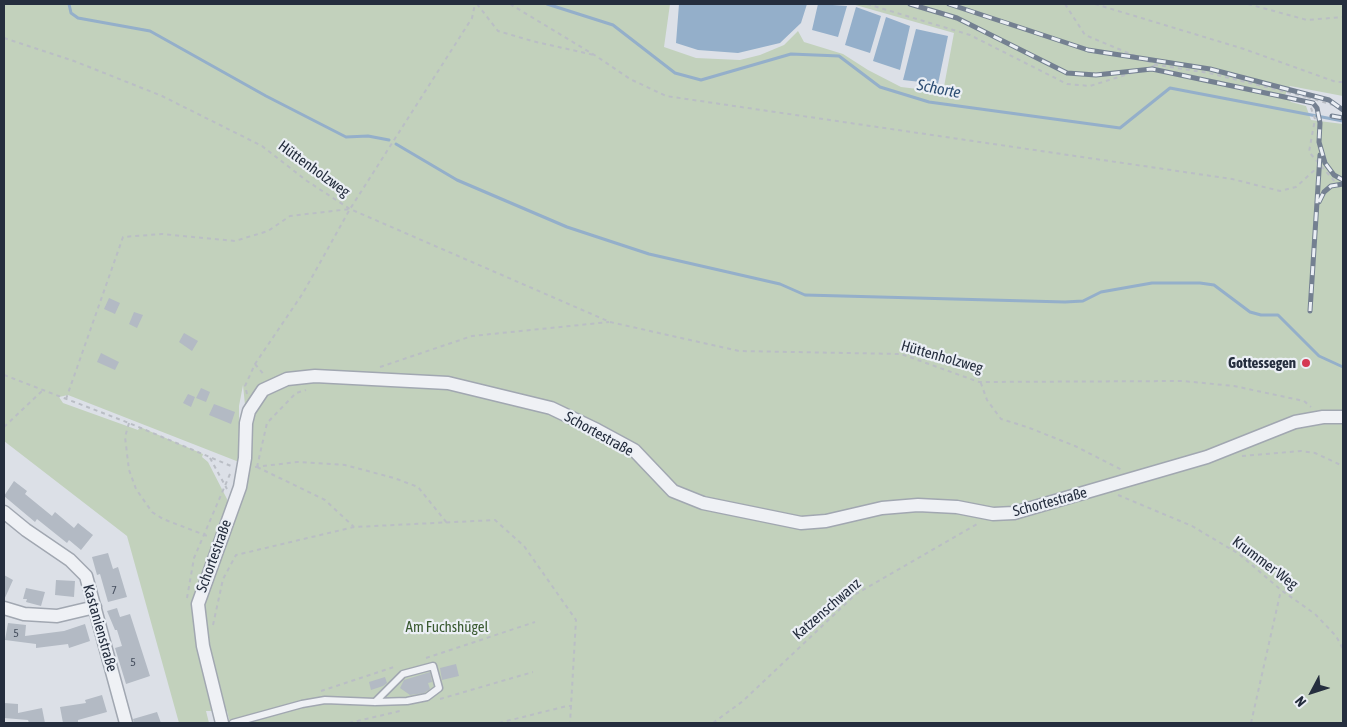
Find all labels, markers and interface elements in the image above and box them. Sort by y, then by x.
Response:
water label: Schorte [915,75,963,103]
street label: Hüttenholzweg [275,137,353,201]
street label: Hüttenholzweg [899,337,985,377]
place label: Gottessegen [1228,354,1296,372]
marker: Gottessegen [1300,357,1312,369]
street label: Schortestraße [561,408,637,460]
street label: Schortestraße [1011,483,1089,521]
street label: Schortestraße [193,517,235,595]
street label: Krummer Weg [1229,532,1301,594]
street label: Katzenschwanz [789,575,865,643]
street label: Kastanienstraße [79,582,121,674]
house number: 7 [111,583,117,597]
park label: Am Fuchshügel [406,618,488,636]
house number: 5 [13,626,19,640]
house number: 5 [130,655,136,669]
north arrow [1287,667,1337,717]
text: N [1292,693,1309,710]

